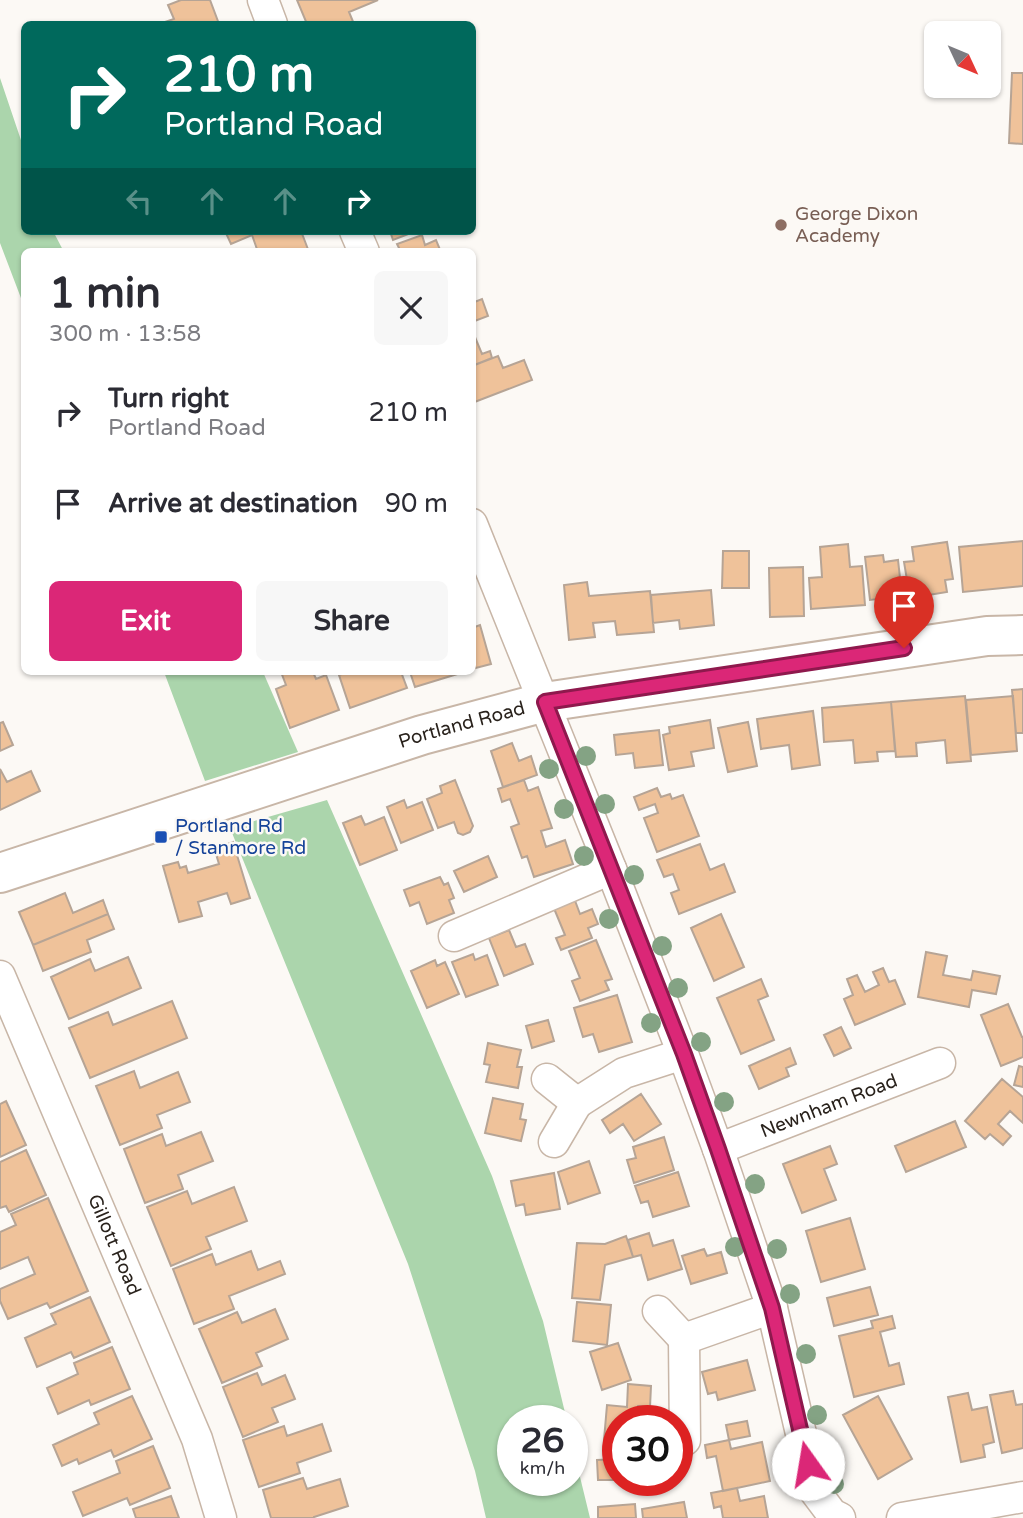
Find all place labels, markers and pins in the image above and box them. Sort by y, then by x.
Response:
place label: George Dixon Academy [795,203,918,247]
marker: George Dixon Academy [773,217,789,233]
pin [874,576,934,648]
place label: Portland Rd / Stanmore Rd [175,815,306,859]
marker: Portland Rd / Stanmore Rd [153,829,169,845]

